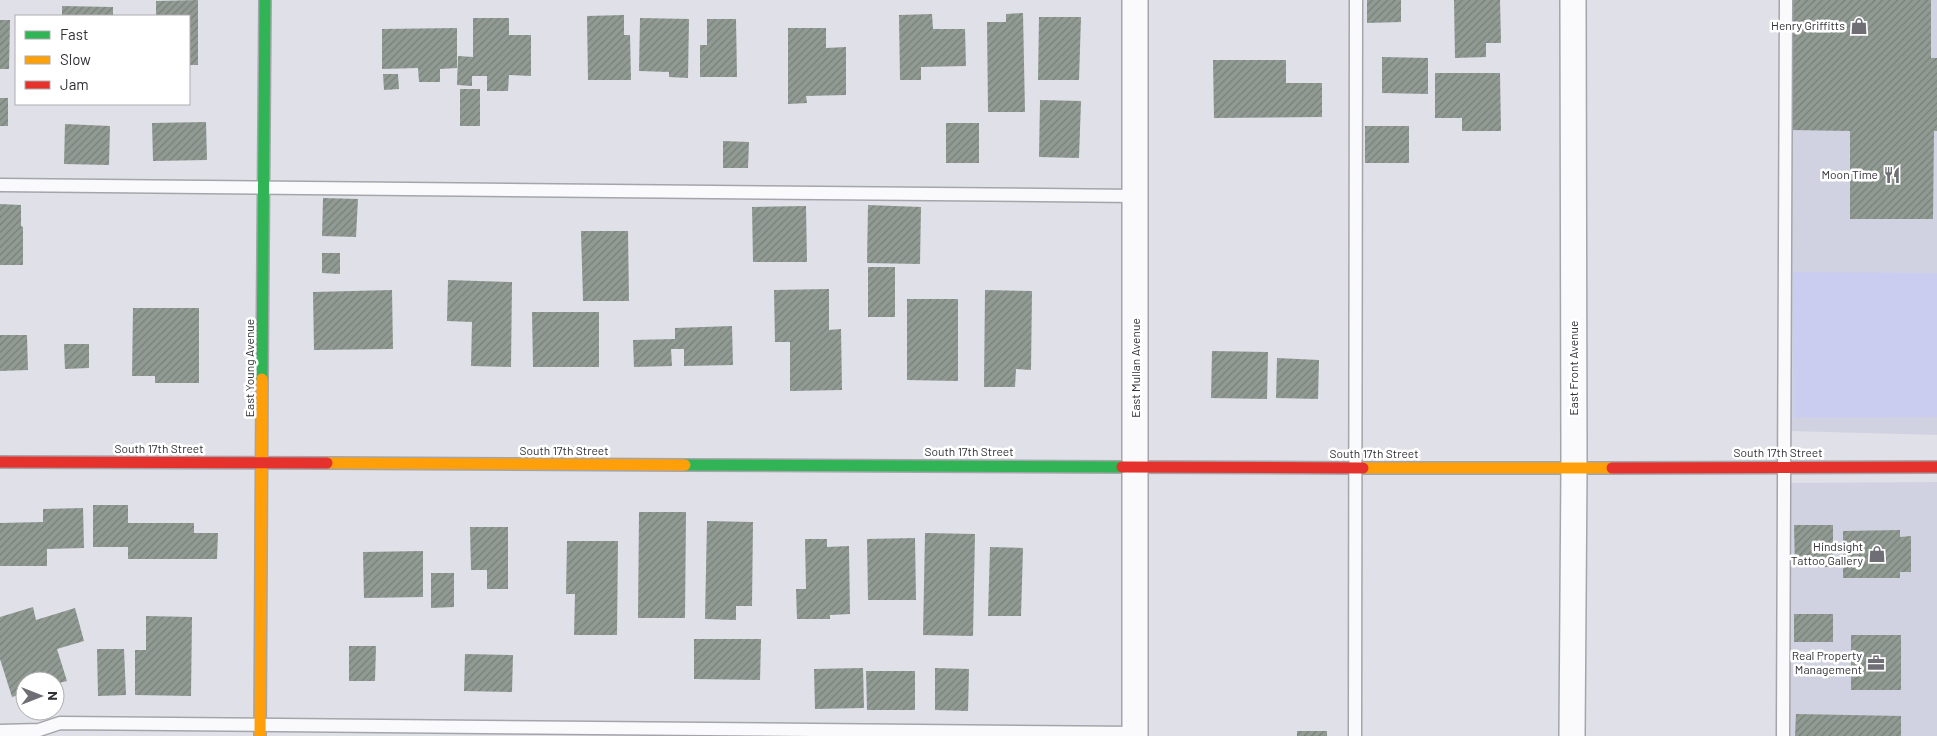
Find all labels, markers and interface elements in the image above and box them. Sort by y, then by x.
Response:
legend [15,15,190,105]
shop icon: Henry Griffitts [1849,16,1869,36]
place label: Henry Griffitts [1771,18,1845,32]
text: Fast [60,25,88,43]
text: Slow [60,50,91,68]
text: Jam [60,75,89,93]
restaurant icon: Moon Time [1882,165,1902,185]
place label: Moon Time [1822,167,1878,181]
street label: East Mullan Avenue [1128,318,1142,418]
street label: East Young Avenue [242,319,256,417]
street label: East Front Avenue [1566,321,1580,415]
street label: South 17th Street [114,441,204,455]
street label: South 17th Street [519,443,609,457]
street label: South 17th Street [924,444,1014,458]
street label: South 17th Street [1733,445,1823,459]
street label: South 17th Street [1329,446,1419,460]
place label: Hindsight Tattoo Gallery [1791,539,1863,567]
shop icon: Hindsight Tattoo Gallery [1867,544,1887,564]
place label: Real Property Management [1792,648,1862,676]
office icon: Real Property Management [1866,653,1886,673]
north arrow [15,671,65,721]
text: N [45,691,62,701]

